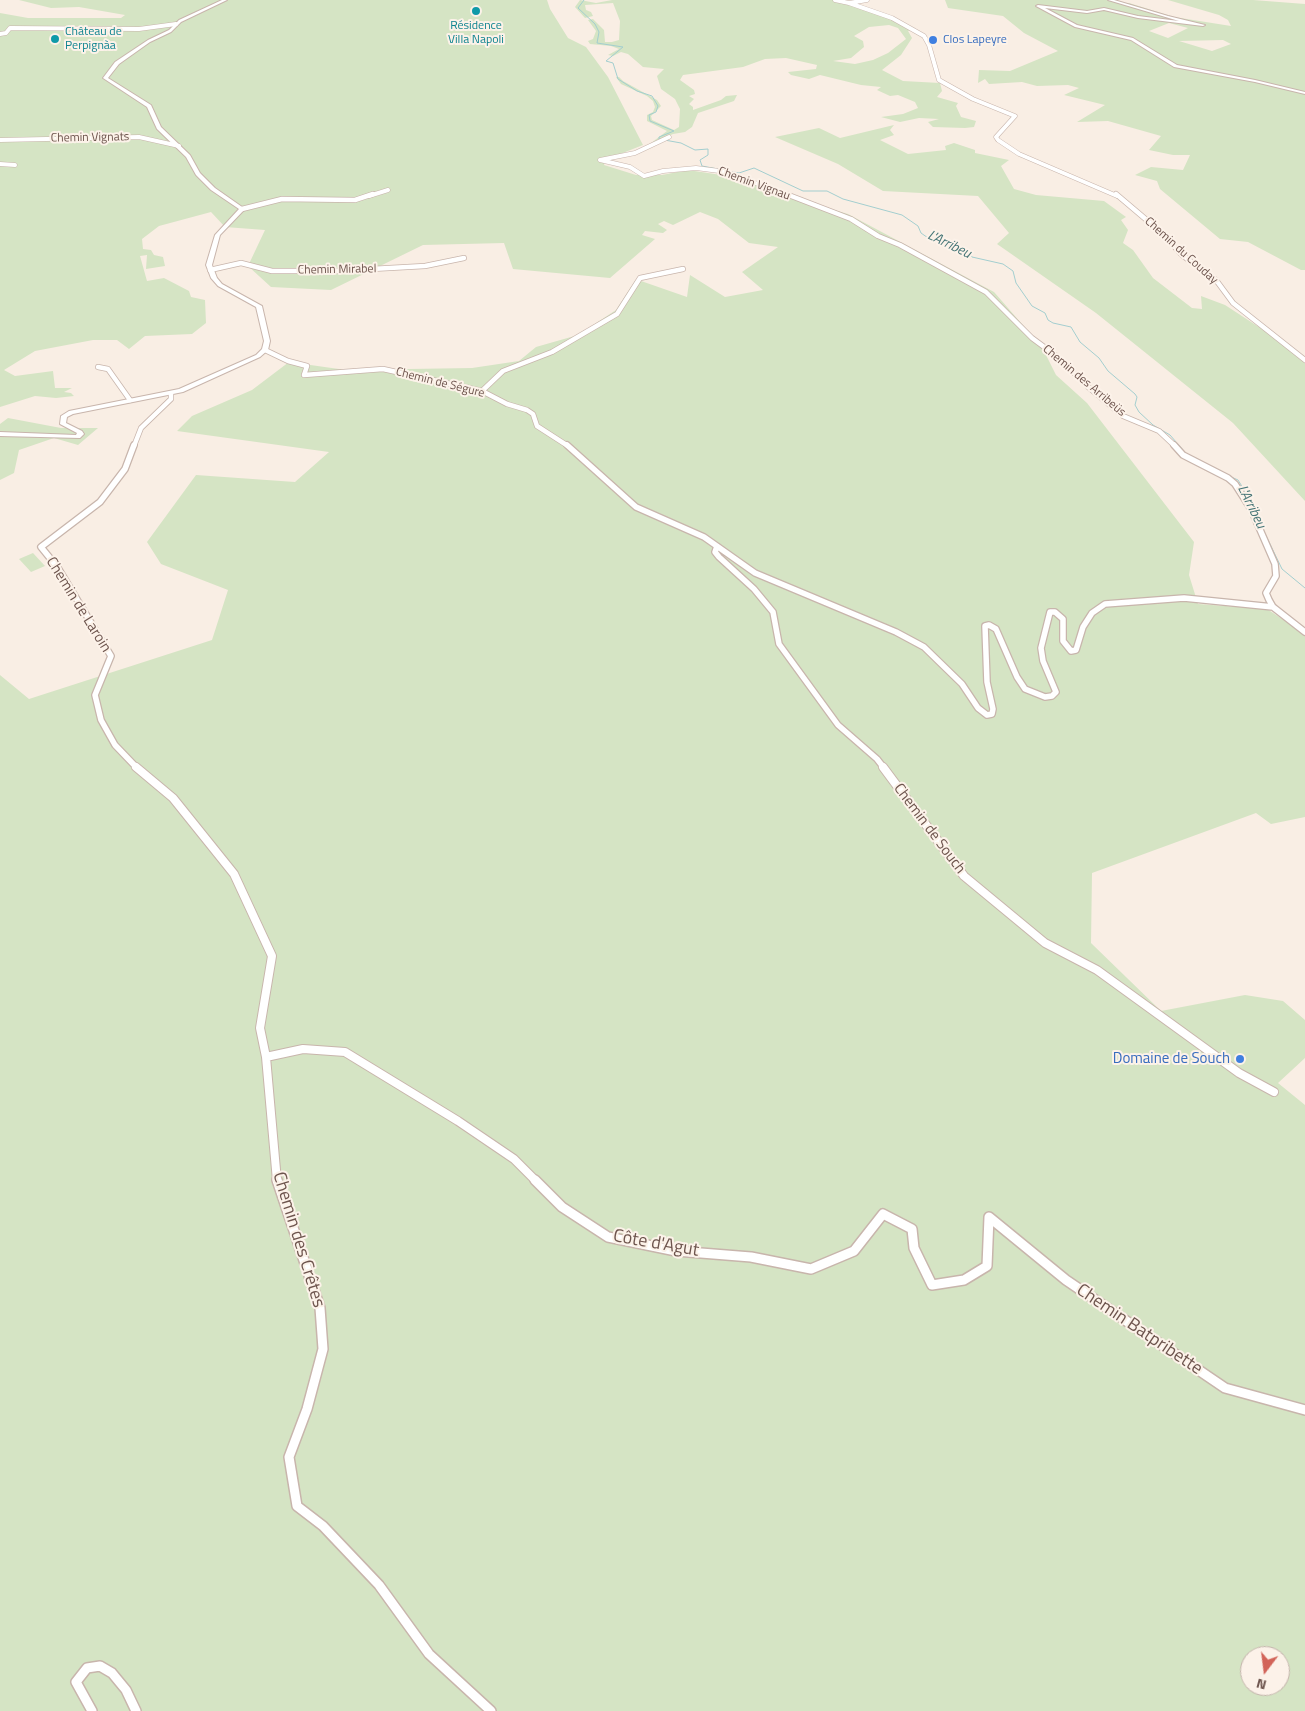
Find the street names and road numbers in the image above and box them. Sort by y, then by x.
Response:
street label: Chemin Vignats [50,130,130,146]
street label: Chemin Vignau [716,164,792,204]
street label: Chemin du Couday [1141,214,1221,288]
street label: Chemin Mirabel [297,262,377,278]
street label: Chemin des Arribeüs [1040,342,1128,420]
street label: Chemin de Ségure [394,365,486,401]
street label: Chemin de Laroin [42,554,114,656]
street label: Chemin de Souch [889,780,969,878]
street label: Chemin des Crêtes [267,1170,329,1310]
street label: Côte d'Agut [611,1226,701,1262]
street label: Chemin Batpribette [1072,1280,1206,1380]

